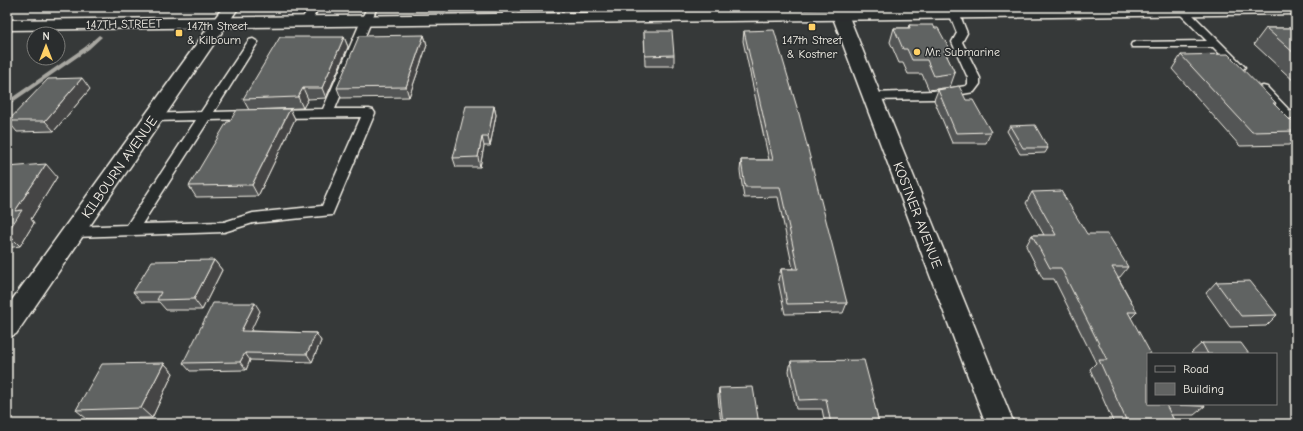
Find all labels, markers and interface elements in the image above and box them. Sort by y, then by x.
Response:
street label: 147TH STREET [86,16,163,32]
place label: 147th Street & Kilbourn [187,19,248,47]
marker: 147th Street & Kostner [807,22,817,32]
north arrow [26,26,66,66]
marker: 147th Street & Kilbourn [174,28,184,38]
text: N [42,30,50,43]
place label: 147th Street & Kostner [782,33,843,61]
place label: Mr. Submarine [925,45,1000,59]
marker: Mr. Submarine [912,47,922,57]
street label: KILBOURN AVENUE [78,113,161,222]
street label: KOSTNER AVENUE [889,159,946,271]
legend [1147,353,1277,405]
text: Road [1183,362,1209,376]
text: Building [1183,382,1224,396]

